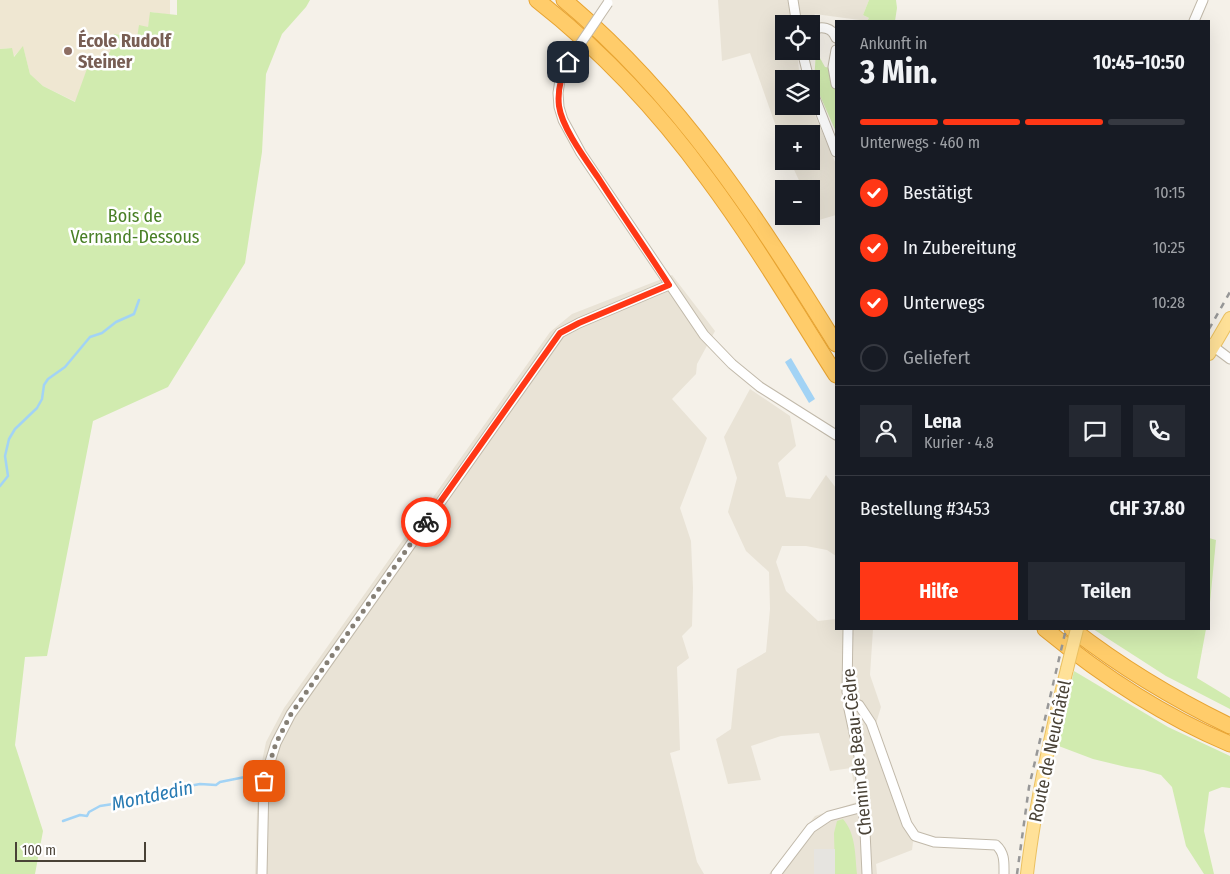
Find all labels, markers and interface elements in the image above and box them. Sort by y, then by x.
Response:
map controls [775,15,820,225]
button: locate [775,15,820,60]
place label: École Rudolf Steiner [78,29,173,73]
text: Ankunft in [860,34,927,53]
pin [547,41,589,83]
marker: École Rudolf Steiner [62,45,74,57]
icon: home [554,48,582,76]
text: 10:45–10:50 [1093,51,1185,74]
text: 3 Min. [860,53,937,91]
button: layers [775,70,820,115]
button: + [775,125,820,170]
text: Unterwegs · 460 m [860,133,980,152]
icon: check [860,179,888,207]
button: − [775,180,820,225]
text: Bestätigt [903,181,972,204]
text: 10:15 [1154,183,1185,202]
park label: Bois de Vernand-Dessous [70,205,200,248]
icon: check [860,234,888,262]
text: In Zubereitung [903,236,1016,259]
text: 10:25 [1153,238,1185,257]
icon: check [860,289,888,317]
text: Unterwegs [903,291,985,314]
text: 10:28 [1152,293,1185,312]
text: Geliefert [903,346,970,369]
button: person [860,405,912,457]
button: chat [1069,405,1121,457]
button: phone [1133,405,1185,457]
text: Lena [924,410,962,433]
text: Kurier · 4.8 [924,433,994,452]
courier [401,497,451,547]
text: Bestellung #3453 [860,497,990,520]
text: CHF 37.80 [1110,497,1185,520]
icon: bike [412,508,440,536]
button: Hilfe [860,562,1018,620]
button: Teilen [1028,562,1185,620]
street label: Chemin de Beau-Cèdre [837,667,877,837]
street label: Route de Neuchâtel [1024,678,1076,824]
pin [243,760,285,802]
icon: bag [250,767,278,795]
water label: Montdedin [109,776,195,815]
scale bar [15,839,146,862]
text: 100 m [22,842,56,859]

